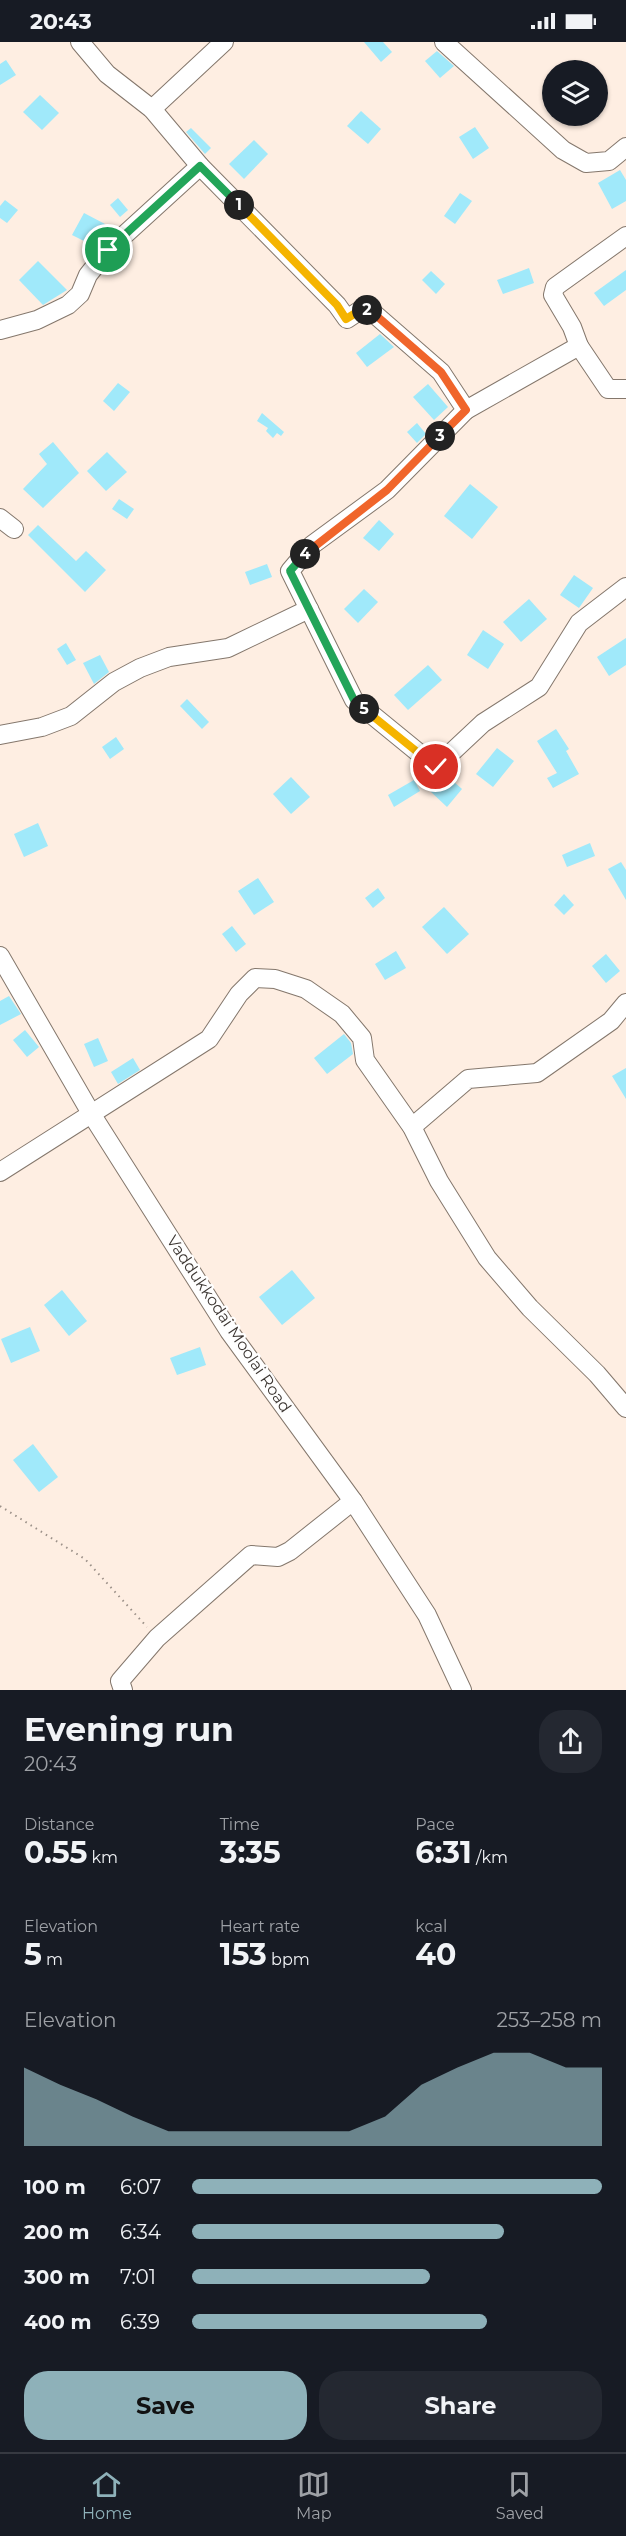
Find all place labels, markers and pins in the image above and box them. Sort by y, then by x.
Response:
pin: 1 [224,190,254,220]
pin [82,224,133,275]
pin: 2 [352,295,382,325]
pin: 3 [425,421,455,451]
pin: 4 [290,539,320,569]
pin: 5 [349,694,379,724]
pin [410,741,461,792]

